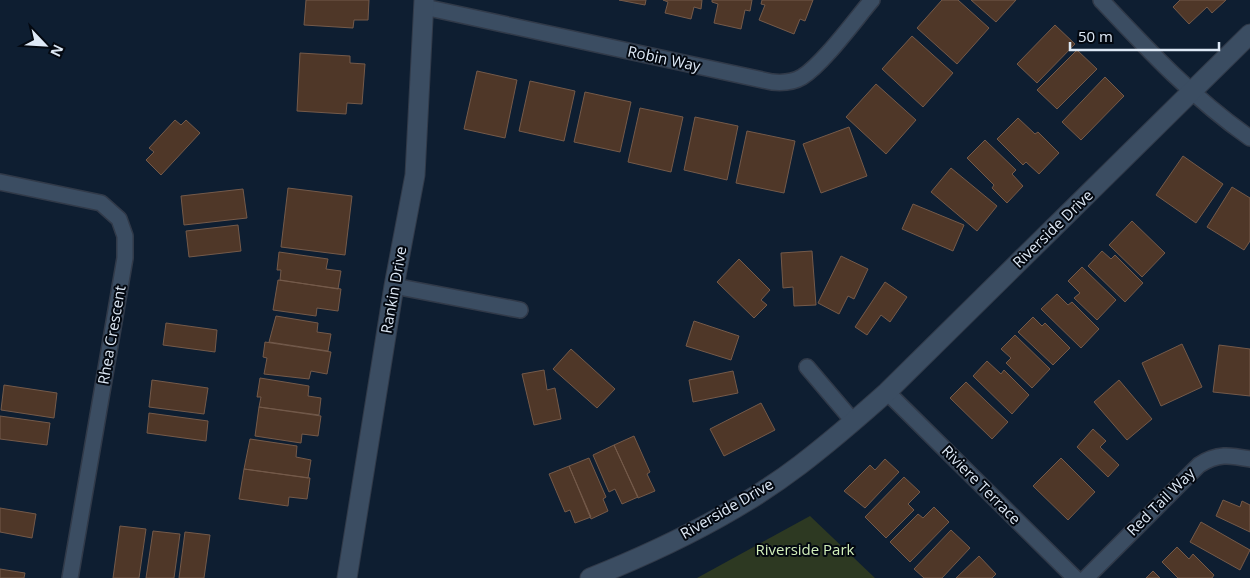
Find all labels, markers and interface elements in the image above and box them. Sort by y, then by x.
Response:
north arrow [20,20,70,70]
scale bar [1070,20,1219,52]
text: 50 m [1078,26,1113,46]
street label: Robin Way [626,41,703,76]
text: N [46,42,68,60]
street label: Riverside Drive [1008,185,1097,272]
street label: Rankin Drive [376,245,411,335]
street label: Rhea Crescent [92,284,130,386]
street label: Riviere Terrace [938,440,1026,528]
street label: Red Tail Way [1122,463,1199,540]
street label: Riverside Drive [676,473,777,543]
park label: Riverside Park [756,539,855,559]

